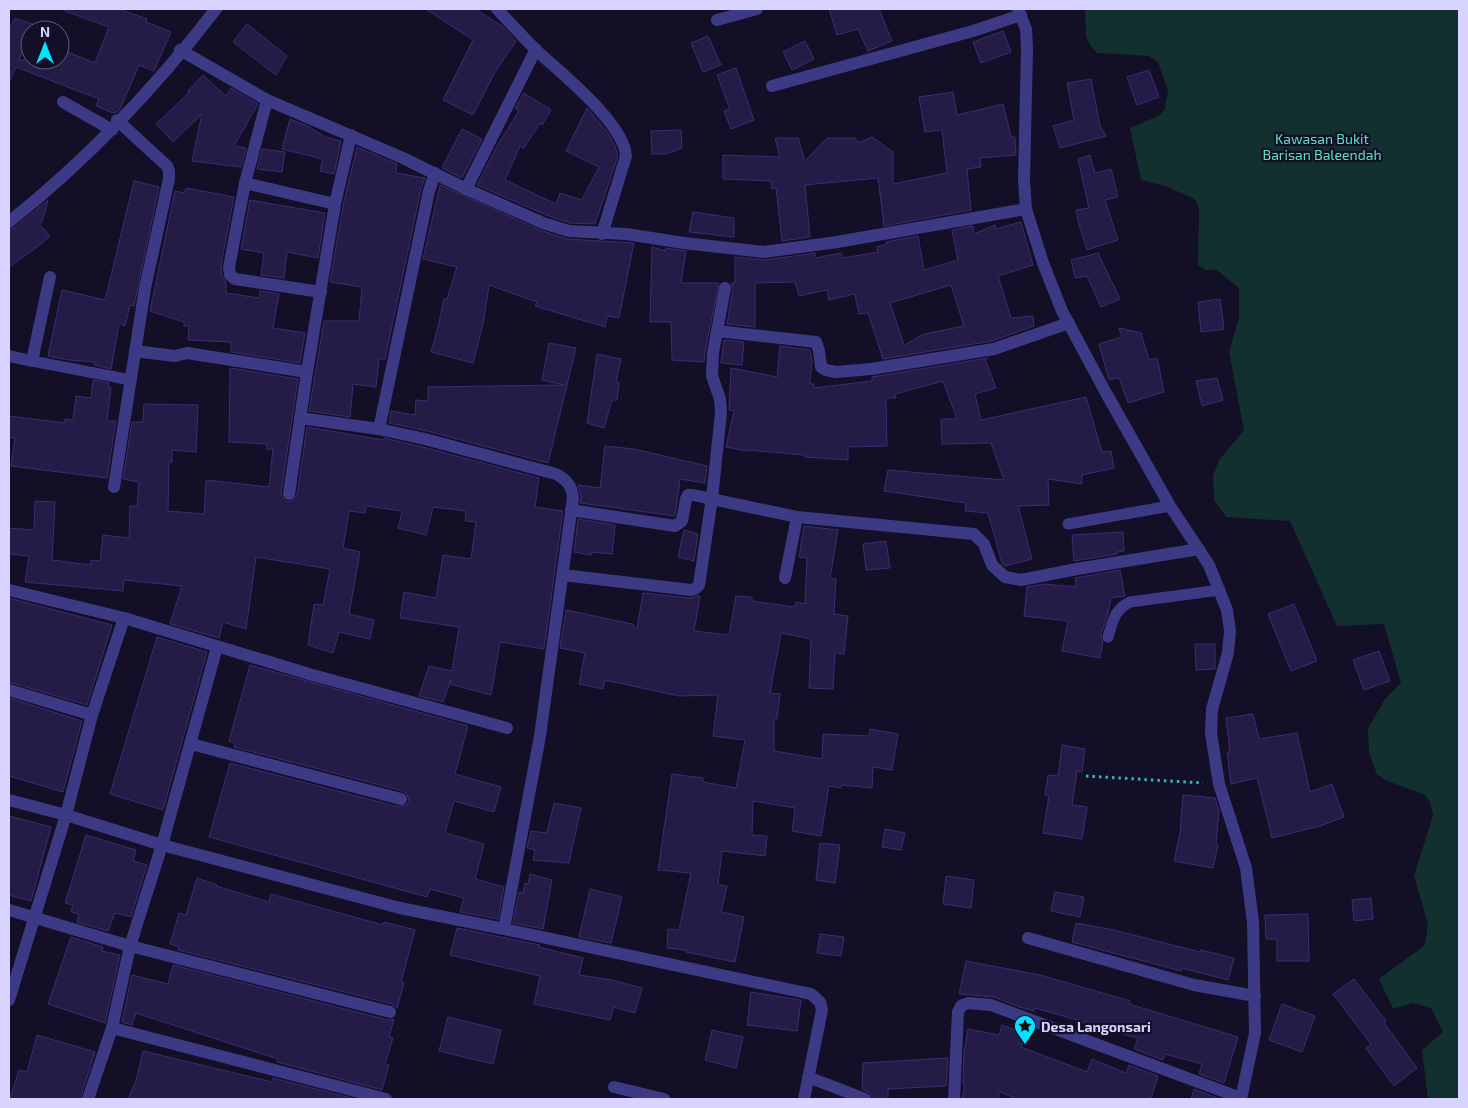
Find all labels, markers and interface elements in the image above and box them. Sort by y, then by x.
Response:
north arrow [20,20,70,70]
text: N [40,23,50,40]
park label: Kawasan Bukit Barisan Baleendah [1262,130,1382,163]
place icon: Desa Langonsari [1013,1014,1037,1045]
place label: Desa Langonsari [1041,1018,1151,1035]

